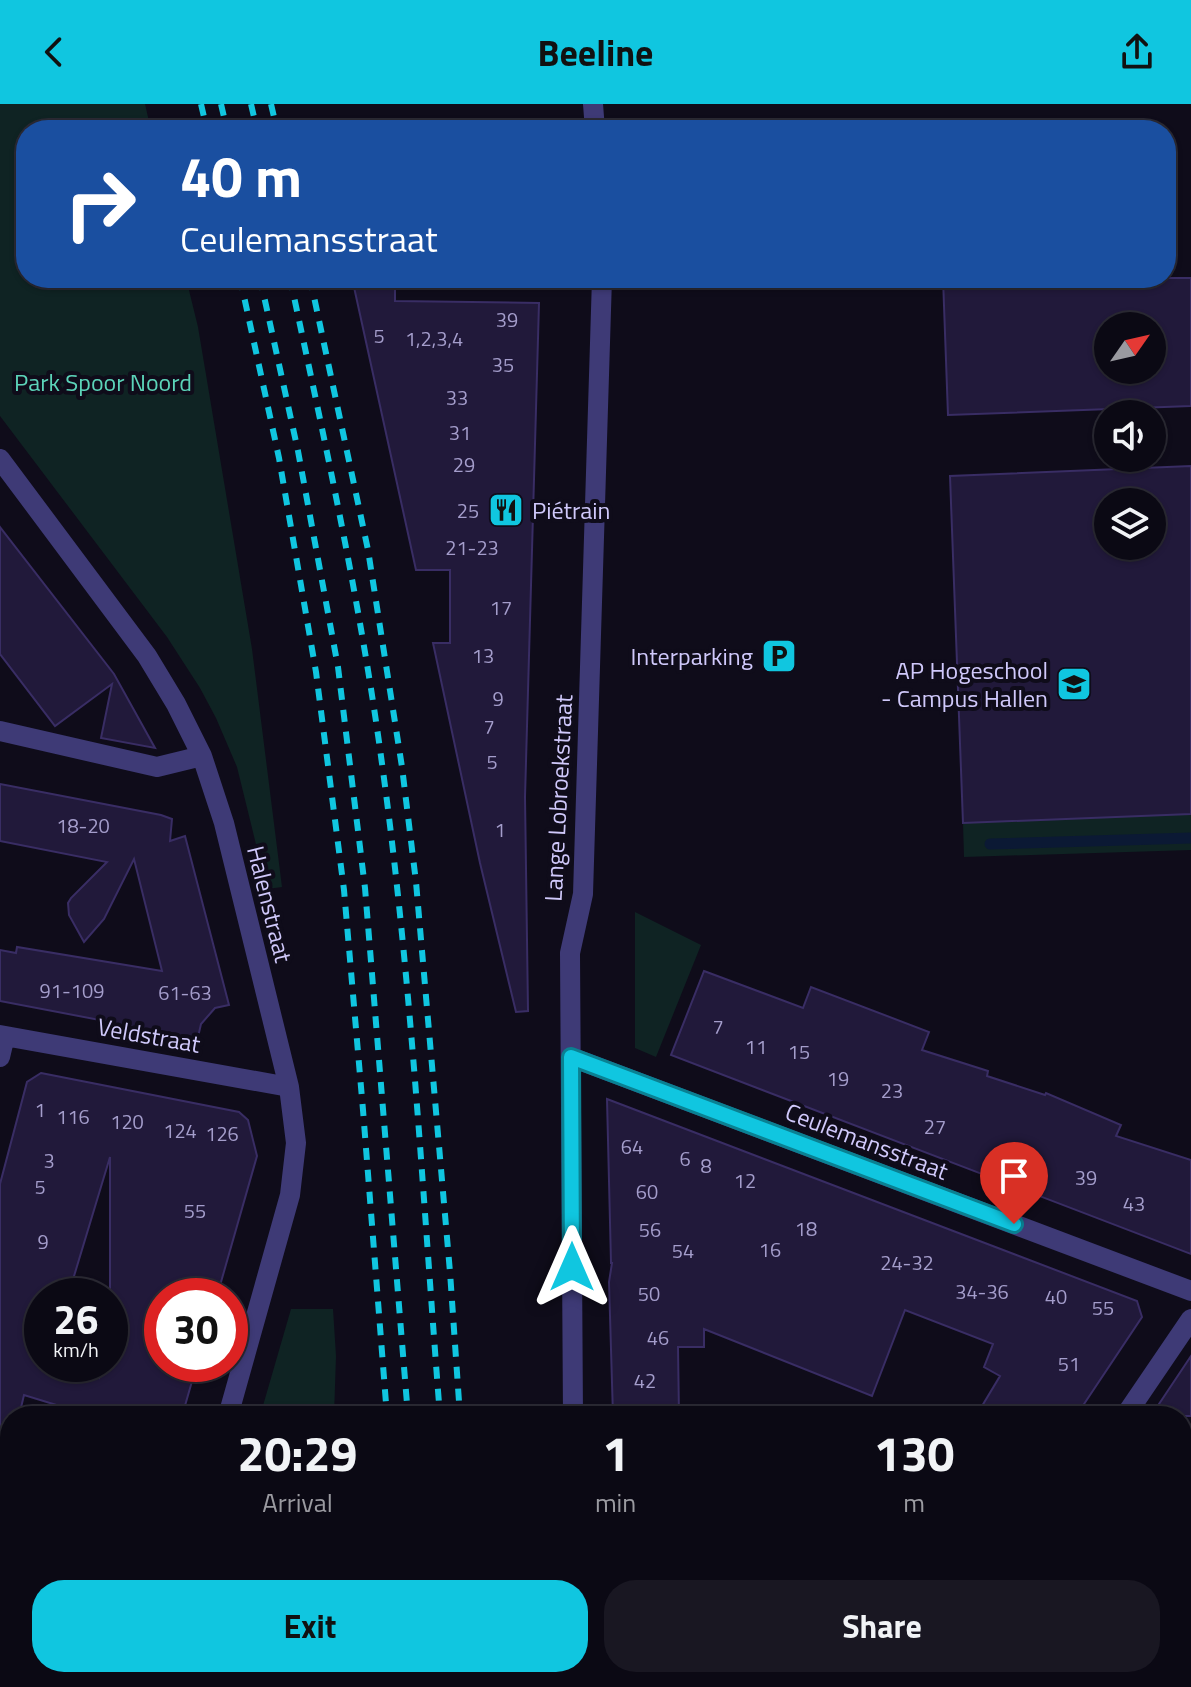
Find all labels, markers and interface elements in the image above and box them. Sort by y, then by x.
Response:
text: Beeline [538,25,653,80]
icon: back [32,30,76,74]
icon: share [1115,30,1159,74]
text: 40 m [180,134,302,219]
icon: right [48,152,152,256]
text: Ceulemansstraat [180,211,438,266]
house number: 39 [496,304,518,335]
north arrow [1094,312,1166,384]
map controls [1094,312,1166,560]
house number: 5 [373,320,385,351]
house number: 1,2,3,4 [405,323,463,354]
house number: 35 [492,349,514,380]
park label: Park Spoor Noord [14,364,192,400]
house number: 33 [446,382,468,413]
button: sound [1094,400,1166,472]
house number: 31 [449,417,471,448]
house number: 29 [453,449,475,480]
button: layers [1094,488,1166,560]
restaurant icon: Piétrain [487,491,525,529]
place label: Piétrain [532,492,610,528]
house number: 25 [457,495,479,526]
house number: 21-23 [445,532,499,563]
house number: 17 [490,592,512,623]
parking icon: Interparking [760,637,798,675]
place label: Interparking [630,638,753,674]
house number: 13 [472,640,494,671]
place label: AP Hogeschool - Campus Hallen [881,652,1048,716]
school or university icon: AP Hogeschool - Campus Hallen [1055,665,1093,703]
house number: 9 [492,683,504,714]
street label: Lange Lobroekstraat [535,693,581,903]
house number: 7 [483,711,495,742]
house number: 5 [486,746,498,777]
house number: 18-20 [56,810,110,841]
house number: 1 [494,814,506,845]
street label: Halenstraat [238,842,302,967]
house number: 91-109 [40,975,104,1006]
house number: 61-63 [158,977,212,1008]
street label: Veldstraat [95,1008,204,1062]
house number: 7 [712,1011,724,1042]
house number: 11 [745,1031,767,1062]
house number: 15 [788,1036,810,1067]
house number: 19 [827,1063,849,1094]
house number: 23 [881,1075,903,1106]
street label: Ceulemansstraat [780,1093,954,1189]
house number: 1 [34,1094,46,1125]
house number: 116 [56,1101,90,1132]
house number: 120 [110,1106,144,1137]
house number: 27 [924,1111,946,1142]
house number: 124 [163,1115,197,1146]
house number: 126 [205,1118,239,1149]
house number: 64 [621,1131,643,1162]
pin [980,1142,1048,1224]
house number: 6 [679,1143,691,1174]
house number: 3 [43,1145,55,1176]
house number: 8 [700,1150,712,1181]
icon: arrive [992,1154,1036,1198]
house number: 39 [1075,1162,1097,1193]
house number: 12 [734,1165,756,1196]
house number: 5 [34,1171,46,1202]
house number: 60 [636,1176,658,1207]
house number: 43 [1123,1188,1145,1219]
house number: 55 [184,1195,206,1226]
house number: 18 [795,1213,817,1244]
house number: 56 [639,1214,661,1245]
position arrow [530,1225,614,1309]
house number: 9 [37,1226,49,1257]
house number: 16 [759,1234,781,1265]
house number: 54 [672,1235,694,1266]
house number: 24-32 [880,1247,934,1278]
house number: 34-36 [955,1276,1009,1307]
speed limit sign: 30 [144,1278,248,1382]
house number: 50 [638,1278,660,1309]
house number: 40 [1045,1281,1067,1312]
text: 26 [54,1289,98,1350]
house number: 55 [1092,1292,1114,1323]
house number: 46 [647,1322,669,1353]
text: km/h [53,1334,99,1365]
house number: 51 [1058,1348,1080,1379]
house number: 42 [634,1365,656,1396]
text: 20:29 [238,1417,357,1490]
text: 1 [602,1417,629,1490]
text: 130 [874,1417,954,1490]
text: Arrival [262,1483,333,1522]
text: min [595,1483,636,1522]
text: m [903,1483,925,1522]
button: Exit [32,1580,588,1672]
button: Share [604,1580,1160,1672]

